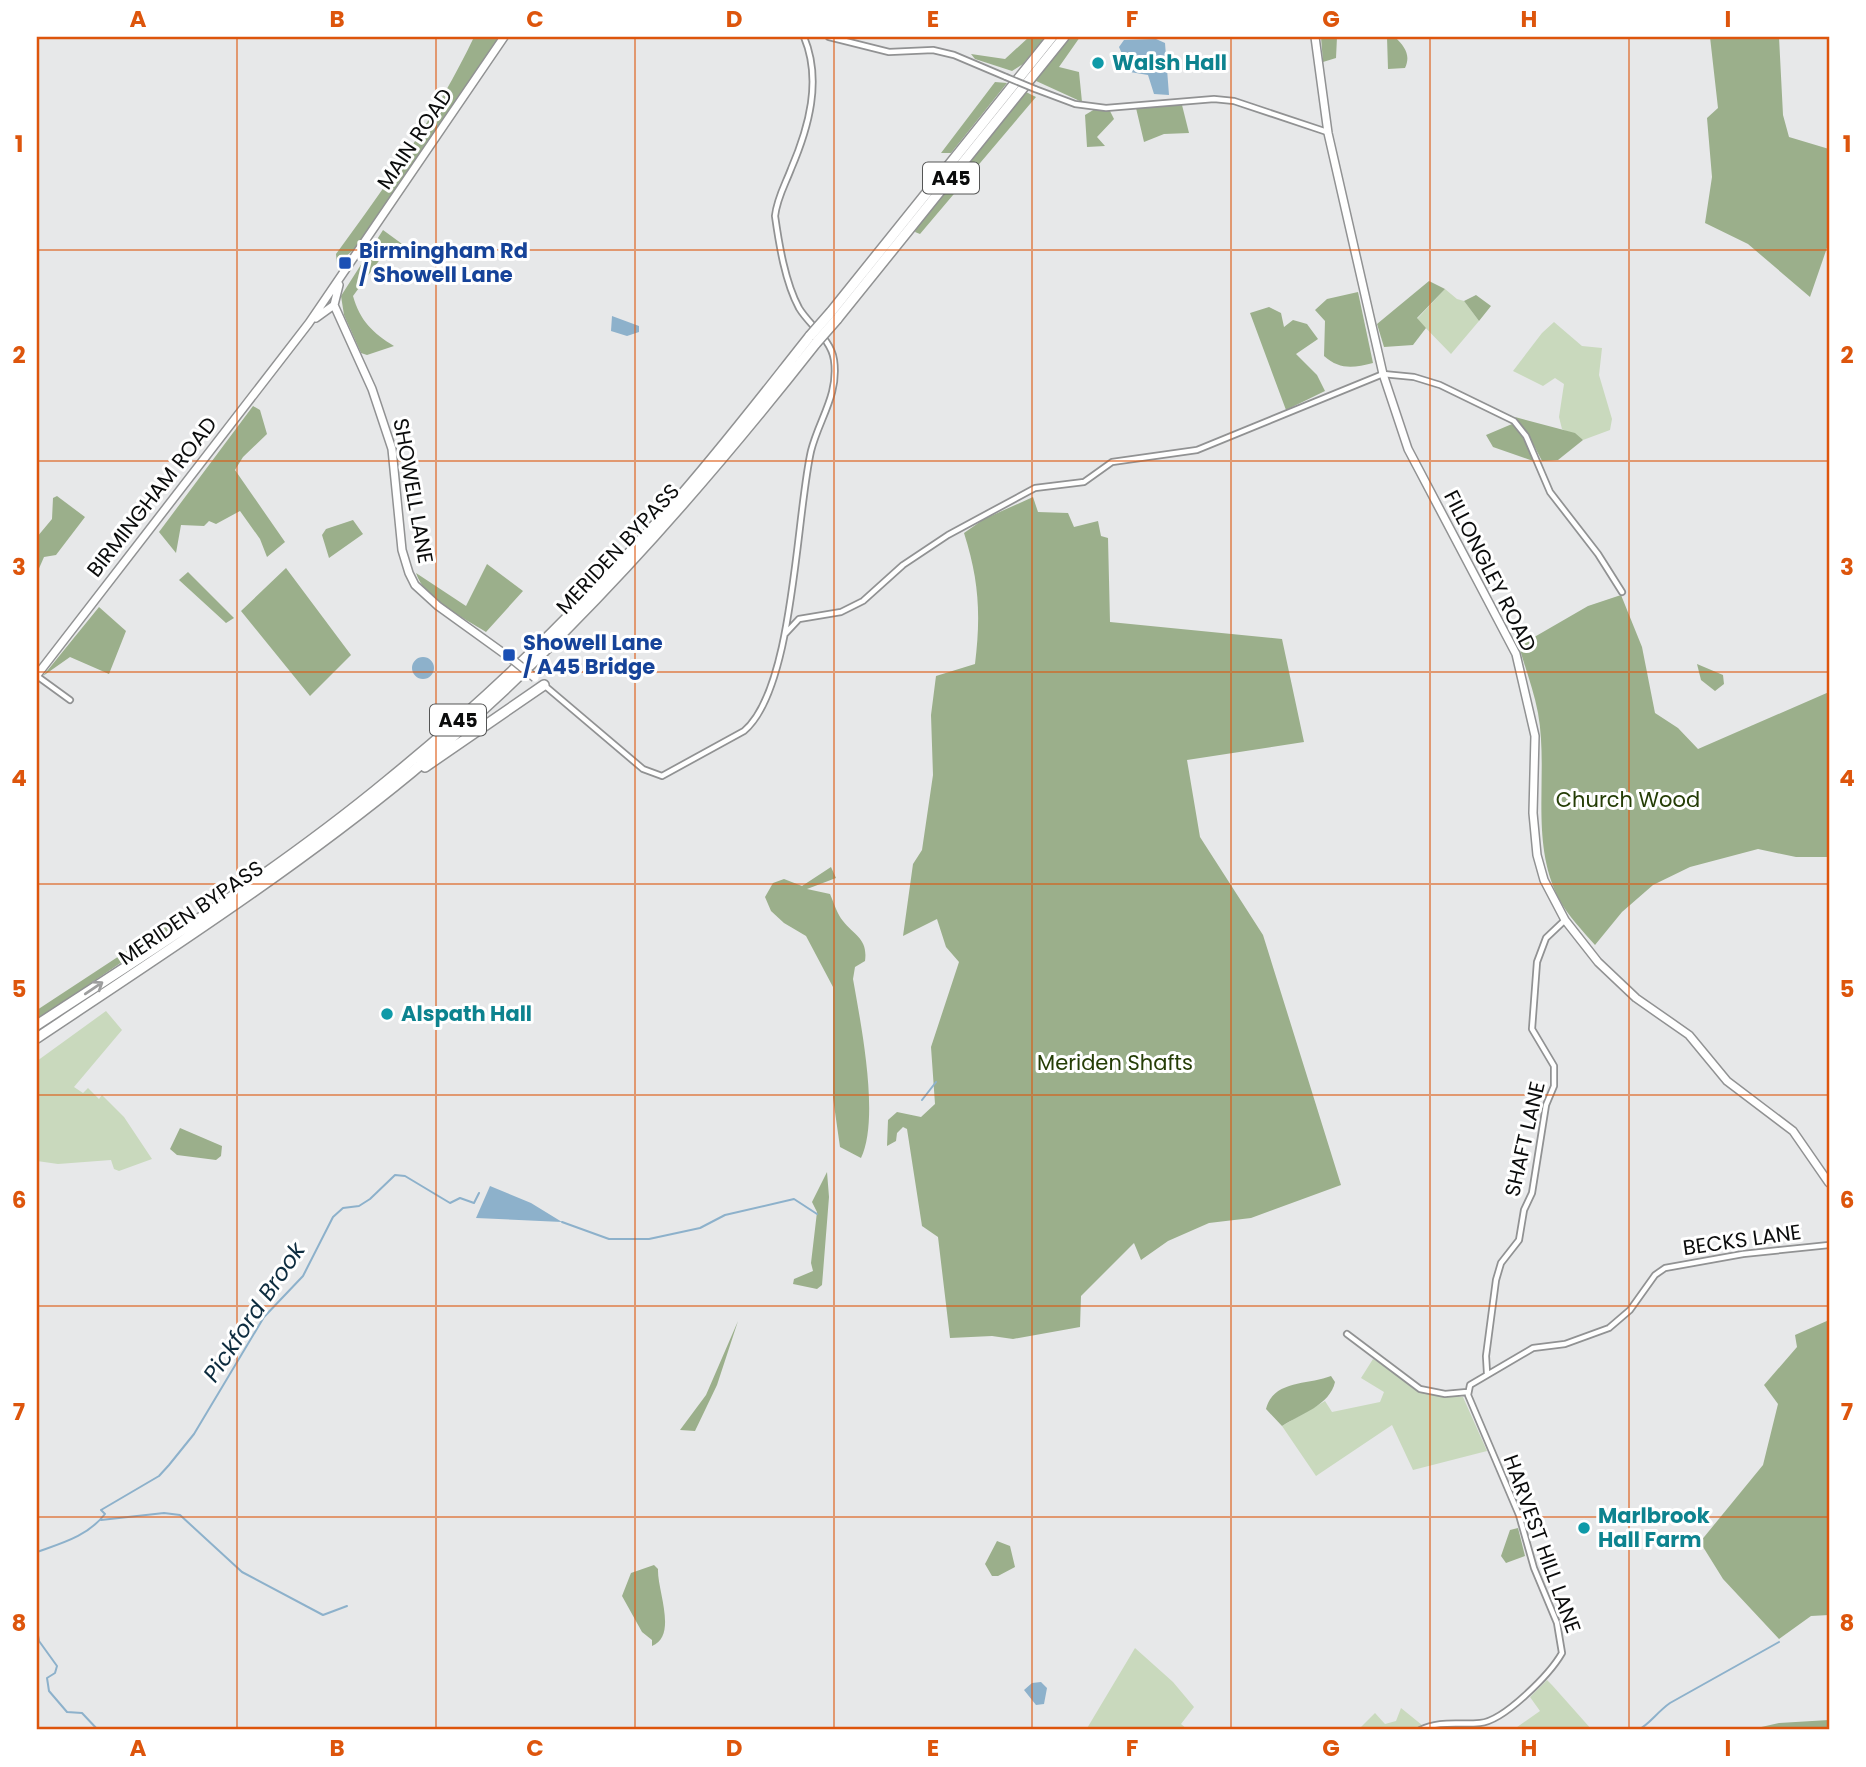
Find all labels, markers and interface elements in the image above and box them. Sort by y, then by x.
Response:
text: A [130,3,147,35]
text: B [329,3,345,35]
text: C [526,3,544,35]
text: D [726,3,742,35]
text: E [927,3,939,35]
text: F [1126,3,1138,35]
text: G [1322,3,1340,35]
text: H [1521,3,1537,35]
text: I [1725,3,1731,35]
place label: Walsh Hall [1112,48,1227,77]
marker: Walsh Hall [1090,55,1106,71]
street label: MAIN ROAD [370,83,459,195]
text: 1 [15,128,23,160]
text: 1 [1843,128,1851,160]
road number: A45 [923,162,979,194]
place label: Birmingham Rd / Showell Lane [359,236,528,289]
marker: Birmingham Rd / Showell Lane [337,255,353,271]
text: 2 [12,339,26,371]
text: 2 [1840,339,1854,371]
street label: BIRMINGHAM ROAD [80,411,223,583]
street label: SHOWELL LANE [386,416,441,566]
street label: MERIDEN BYPASS [549,477,686,620]
street label: FILLONGLEY ROAD [1437,485,1544,656]
text: 3 [12,551,26,583]
text: 3 [1840,551,1854,583]
place label: Showell Lane / A45 Bridge [523,628,663,681]
marker: Showell Lane / A45 Bridge [501,647,517,663]
road number: A45 [430,705,486,736]
text: 4 [11,762,27,794]
text: 4 [1839,762,1855,794]
park label: Church Wood [1556,785,1700,814]
street label: MERIDEN BYPASS [113,853,269,972]
text: 5 [12,973,26,1005]
text: 5 [1840,973,1854,1005]
one-way arrow [84,981,103,995]
place label: Alspath Hall [401,999,532,1028]
marker: Alspath Hall [379,1006,395,1022]
park label: Meriden Shafts [1037,1048,1193,1077]
street label: SHAFT LANE [1497,1078,1552,1199]
text: 6 [12,1184,26,1216]
text: 6 [1840,1184,1854,1216]
street label: BECKS LANE [1681,1217,1803,1262]
water label: Pickford Brook [195,1235,313,1388]
text: 7 [13,1396,25,1428]
text: 7 [1841,1396,1853,1428]
street label: HARVEST HILL LANE [1497,1451,1588,1637]
place label: Marlbrook Hall Farm [1598,1501,1710,1554]
marker: Marlbrook Hall Farm [1576,1520,1592,1536]
text: 8 [12,1607,26,1639]
text: 8 [1840,1607,1854,1639]
text: A [130,1732,147,1764]
text: B [329,1732,345,1764]
text: C [526,1732,544,1764]
text: D [726,1732,742,1764]
text: E [927,1732,939,1764]
text: F [1126,1732,1138,1764]
text: G [1322,1732,1340,1764]
text: H [1521,1732,1537,1764]
text: I [1725,1732,1731,1764]

